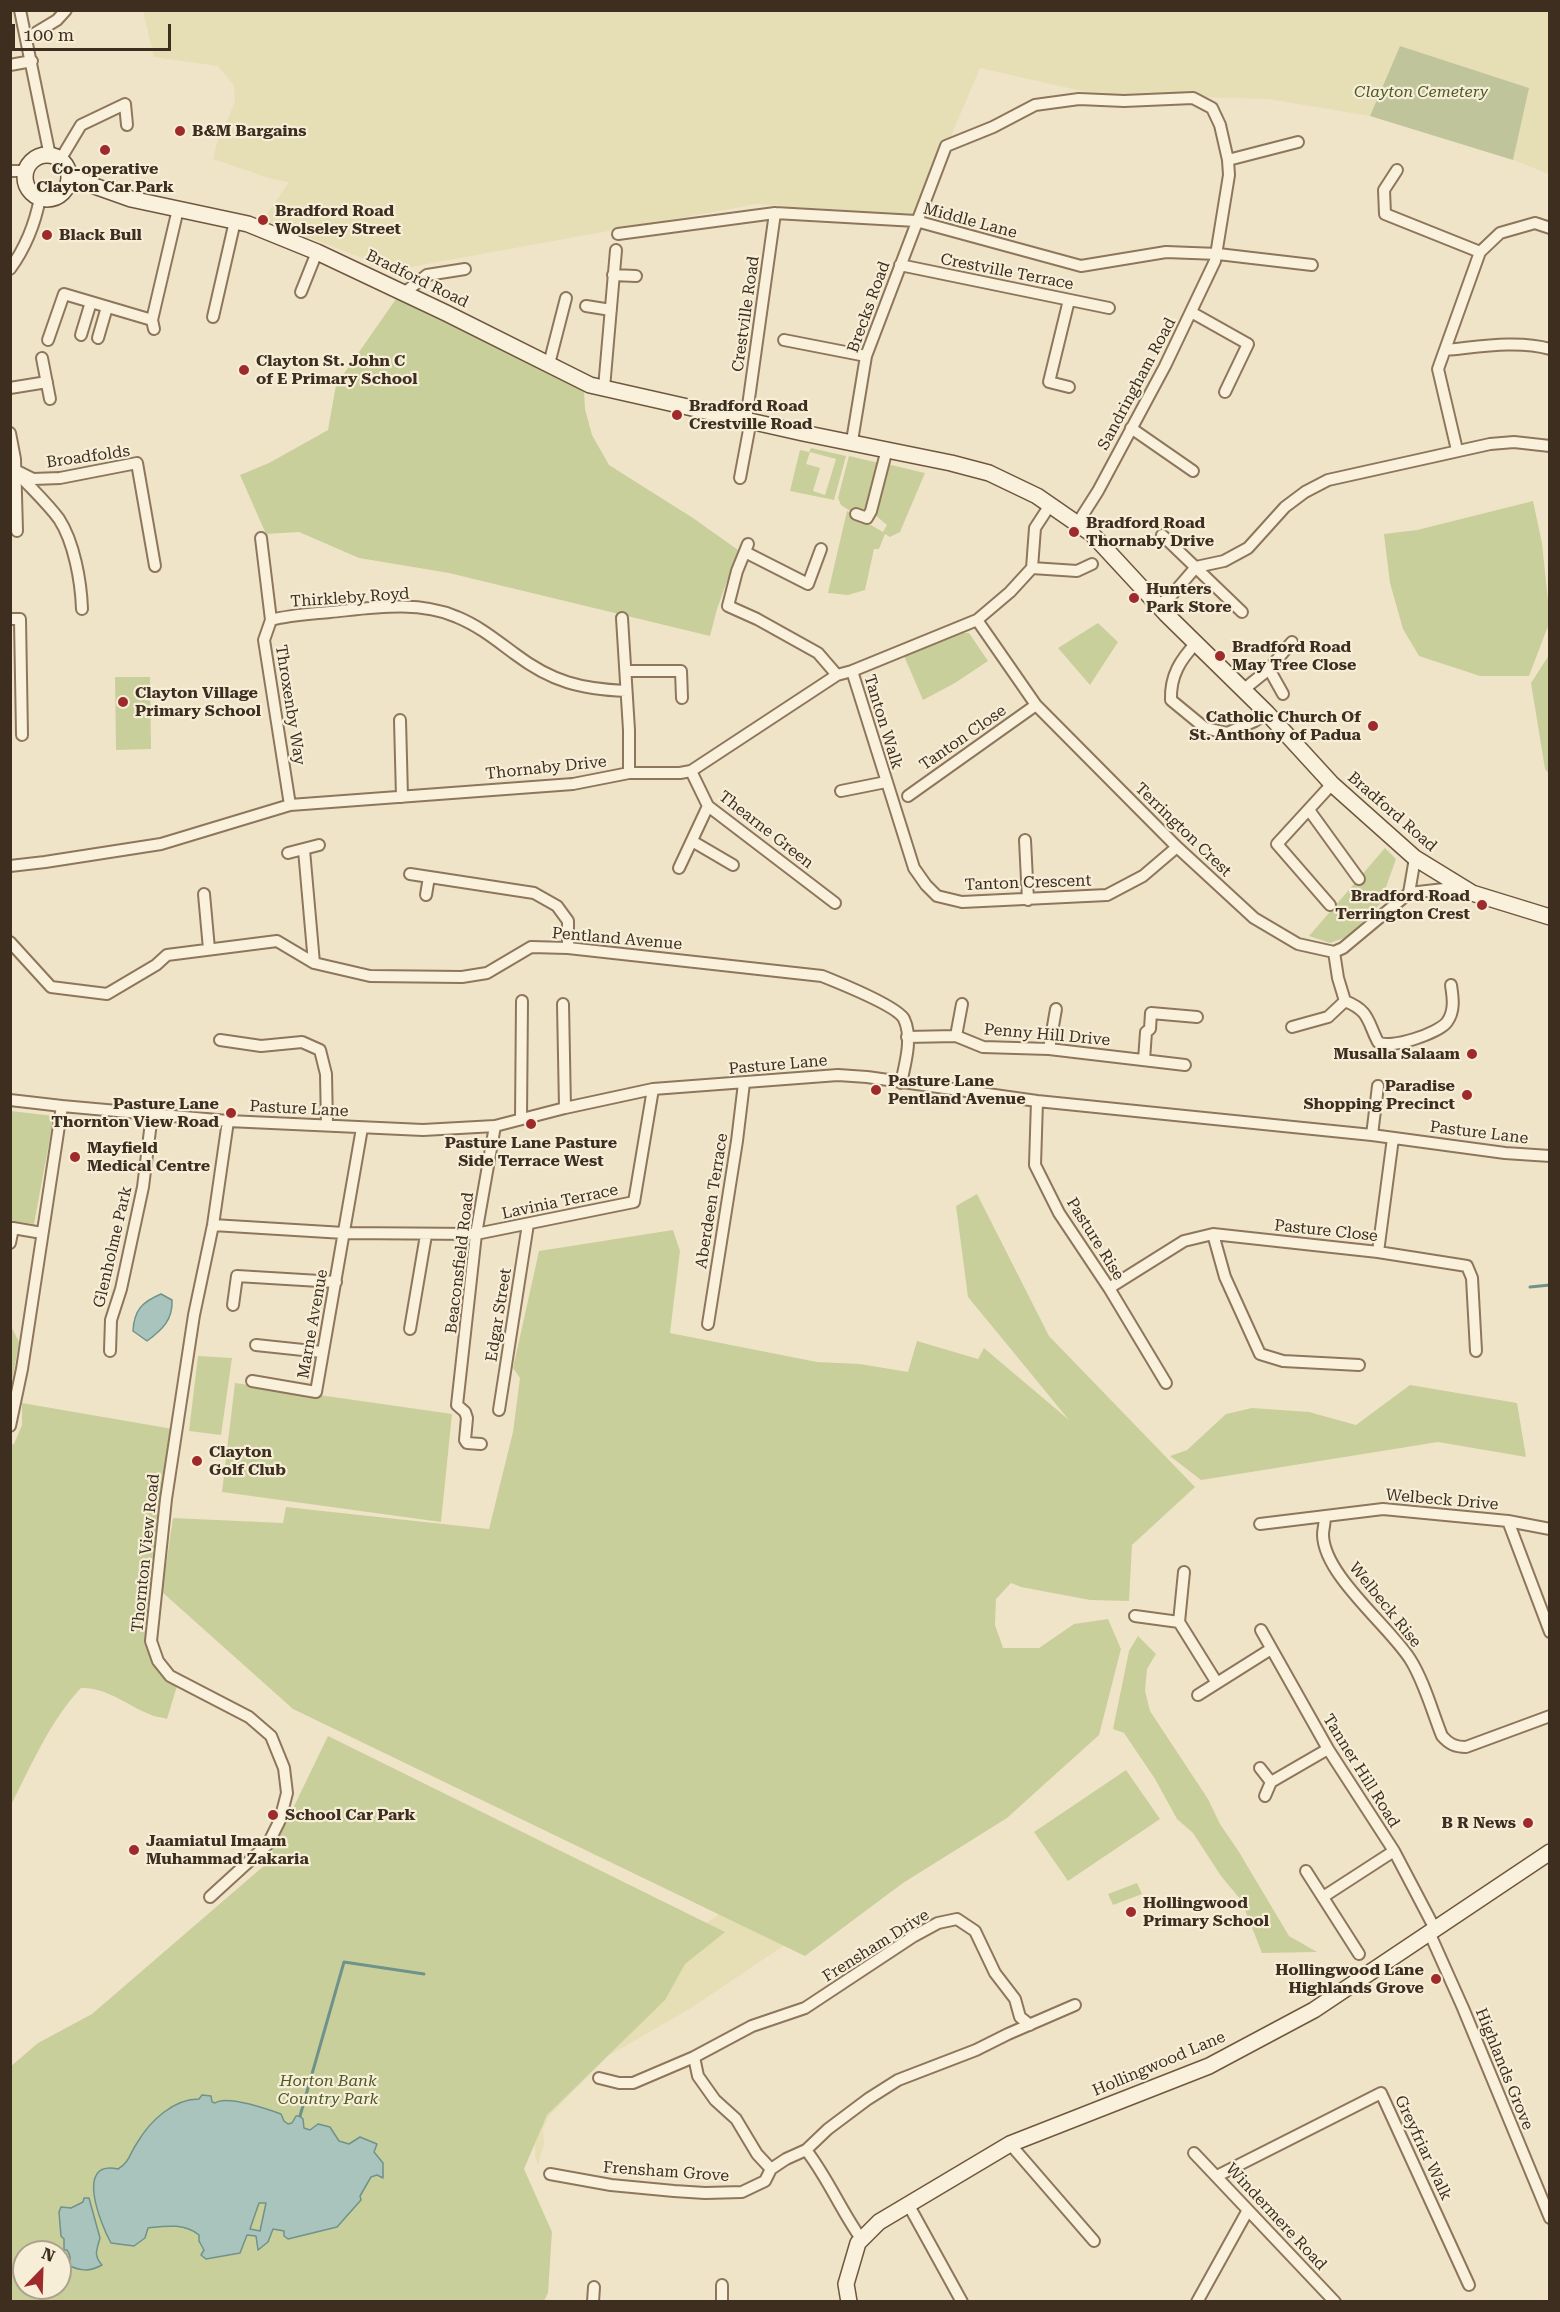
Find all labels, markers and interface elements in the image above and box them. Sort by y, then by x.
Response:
scale bar [15,12,174,50]
text: 100 m [23,24,74,45]
park label: Clayton Cemetery [1354,82,1488,102]
place label: B&M Bargains [192,121,307,141]
marker: B&M Bargains [173,124,187,138]
marker: Co-operative Clayton Car Park [98,143,112,157]
place label: Co-operative Clayton Car Park [36,159,174,197]
street label: Middle Lane [921,199,1019,243]
place label: Bradford Road Wolseley Street [275,201,401,239]
marker: Bradford Road Wolseley Street [256,213,270,227]
place label: Black Bull [59,225,142,245]
marker: Black Bull [40,228,54,242]
street label: Bradford Road [362,246,472,312]
street label: Crestville Terrace [939,250,1075,294]
street label: Crestville Road [728,255,764,373]
street label: Brecks Road [844,259,894,355]
street label: Sandringham Road [1094,314,1180,454]
place label: Clayton St. John C of E Primary School [256,351,418,389]
marker: Clayton St. John C of E Primary School [237,363,251,377]
place label: Bradford Road Crestville Road [689,396,812,434]
marker: Bradford Road Crestville Road [670,408,684,422]
street label: Broadfolds [45,442,131,472]
place label: Bradford Road Thornaby Drive [1086,513,1214,551]
marker: Bradford Road Thornaby Drive [1067,525,1081,539]
place label: Hunters Park Store [1146,579,1232,617]
street label: Thirkleby Royd [290,584,410,612]
marker: Hunters Park Store [1127,591,1141,605]
place label: Bradford Road May Tree Close [1232,637,1356,675]
street label: Throxenby Way [271,643,309,767]
marker: Bradford Road May Tree Close [1213,649,1227,663]
street label: Tanton Walk [859,672,907,772]
place label: Clayton Village Primary School [135,683,261,721]
marker: Clayton Village Primary School [116,695,130,709]
street label: Tanton Close [916,701,1010,775]
place label: Catholic Church Of St. Anthony of Padua [1189,707,1361,745]
marker: Catholic Church Of St. Anthony of Padua [1366,719,1380,733]
street label: Thornaby Drive [484,752,608,784]
street label: Bradford Road [1343,768,1441,856]
street label: Terrington Crest [1131,779,1235,881]
street label: Thearne Green [715,787,817,873]
street label: Tanton Crescent [964,871,1092,895]
place label: Bradford Road Terrington Crest [1335,886,1470,924]
marker: Bradford Road Terrington Crest [1475,898,1489,912]
street label: Pentland Avenue [551,924,683,954]
street label: Penny Hill Drive [983,1020,1111,1050]
place label: Musalla Salaam [1333,1044,1460,1064]
marker: Musalla Salaam [1465,1047,1479,1061]
street label: Pasture Lane [728,1051,828,1079]
place label: Pasture Lane Pentland Avenue [888,1071,1026,1109]
place label: Paradise Shopping Precinct [1303,1076,1455,1114]
marker: Pasture Lane Pentland Avenue [869,1083,883,1097]
marker: Paradise Shopping Precinct [1460,1088,1474,1102]
place label: Pasture Lane Thornton View Road [51,1094,219,1132]
street label: Pasture Lane [249,1097,349,1121]
marker: Pasture Lane Thornton View Road [224,1106,238,1120]
marker: Pasture Lane Pasture Side Terrace West [524,1117,538,1131]
street label: Pasture Lane [1429,1117,1529,1149]
street label: Aberdeen Terrace [692,1132,732,1270]
place label: Pasture Lane Pasture Side Terrace West [445,1133,617,1171]
place label: Mayfield Medical Centre [87,1138,210,1176]
marker: Mayfield Medical Centre [68,1150,82,1164]
street label: Lavinia Terrace [500,1180,620,1224]
street label: Glenholme Park [90,1184,136,1310]
street label: Beaconsfield Road [442,1191,478,1335]
street label: Pasture Rise [1062,1194,1128,1284]
street label: Pasture Close [1273,1216,1379,1246]
street label: Edgar Street [482,1267,516,1363]
street label: Marne Avenue [294,1268,332,1380]
place label: Clayton Golf Club [209,1442,286,1480]
marker: Clayton Golf Club [190,1454,204,1468]
street label: Thornton View Road [128,1473,164,1633]
street label: Welbeck Drive [1385,1486,1499,1514]
street label: Welbeck Rise [1345,1559,1425,1651]
street label: Tanner Hill Road [1318,1711,1404,1831]
place label: School Car Park [285,1805,416,1825]
marker: School Car Park [266,1808,280,1822]
place label: B R News [1441,1813,1516,1833]
marker: B R News [1521,1816,1535,1830]
place label: Jaamiatul Imaam Muhammad Zakaria [146,1831,309,1869]
marker: Jaamiatul Imaam Muhammad Zakaria [127,1843,141,1857]
place label: Hollingwood Primary School [1143,1893,1269,1931]
marker: Hollingwood Primary School [1124,1905,1138,1919]
street label: Frensham Drive [819,1906,933,1986]
place label: Hollingwood Lane Highlands Grove [1275,1960,1424,1998]
marker: Hollingwood Lane Highlands Grove [1429,1972,1443,1986]
street label: Highlands Grove [1471,2005,1537,2133]
street label: Hollingwood Lane [1090,2027,1228,2101]
park label: Horton Bank Country Park [278,2071,378,2109]
street label: Greyfriar Walk [1390,2093,1456,2203]
street label: Frensham Grove [602,2158,730,2186]
street label: Windermere Road [1222,2160,1330,2274]
north arrow [12,2240,72,2300]
text: N [39,2244,58,2266]

